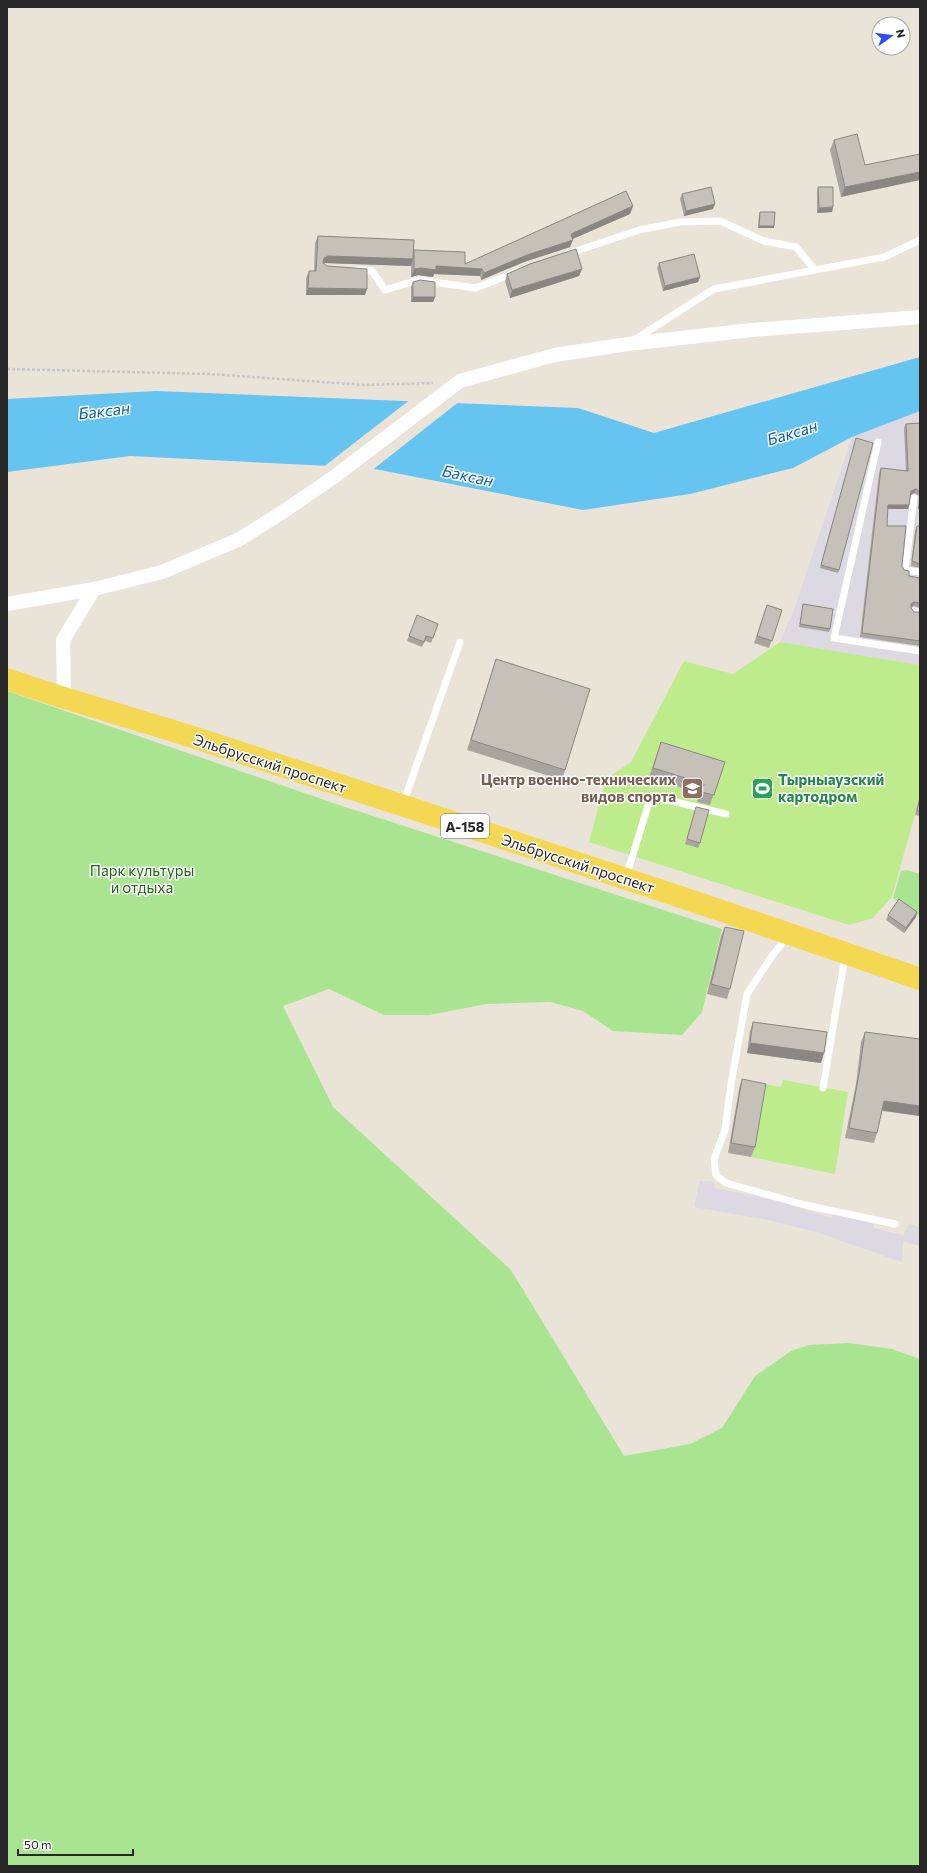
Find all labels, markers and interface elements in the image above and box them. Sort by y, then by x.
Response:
north arrow [871,16,911,56]
text: N [894,28,908,39]
water label: Баксан [77,397,131,423]
water label: Баксан [764,415,820,449]
water label: Баксан [441,460,495,490]
street label: Эльбрусский проспект [191,730,349,796]
place label: Центр военно-технических видов спорта [481,770,676,805]
place label: Тырныаузский картодром [778,770,884,805]
school or university icon: Центр военно-технических видов спорта [679,775,705,801]
sports icon: Тырныаузский картодром [749,775,775,801]
road number: А-158 [441,814,489,838]
street label: Эльбрусский проспект [499,830,657,896]
park label: Парк культуры и отдыха [90,861,194,896]
scale bar [18,1831,133,1857]
text: 50 m [24,1837,52,1851]

